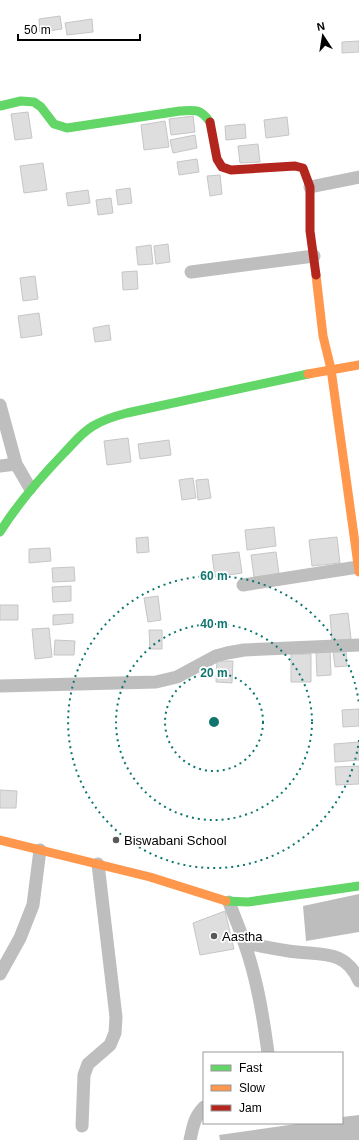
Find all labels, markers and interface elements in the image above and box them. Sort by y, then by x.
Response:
scale bar [18,16,140,42]
north arrow [303,16,343,56]
text: N [316,20,326,33]
text: 50 m [24,23,51,37]
text: 60 m [200,569,228,583]
text: 40 m [200,617,228,631]
text: 20 m [200,666,228,680]
centre of rings [207,715,221,729]
place label: Biswabani School [124,833,227,848]
marker: Biswabani School [111,835,121,845]
place label: Aastha [222,929,263,944]
marker: Aastha [209,931,219,941]
legend [203,1052,343,1124]
text: Fast [239,1061,263,1075]
text: Slow [239,1081,265,1095]
text: Jam [239,1101,262,1115]

